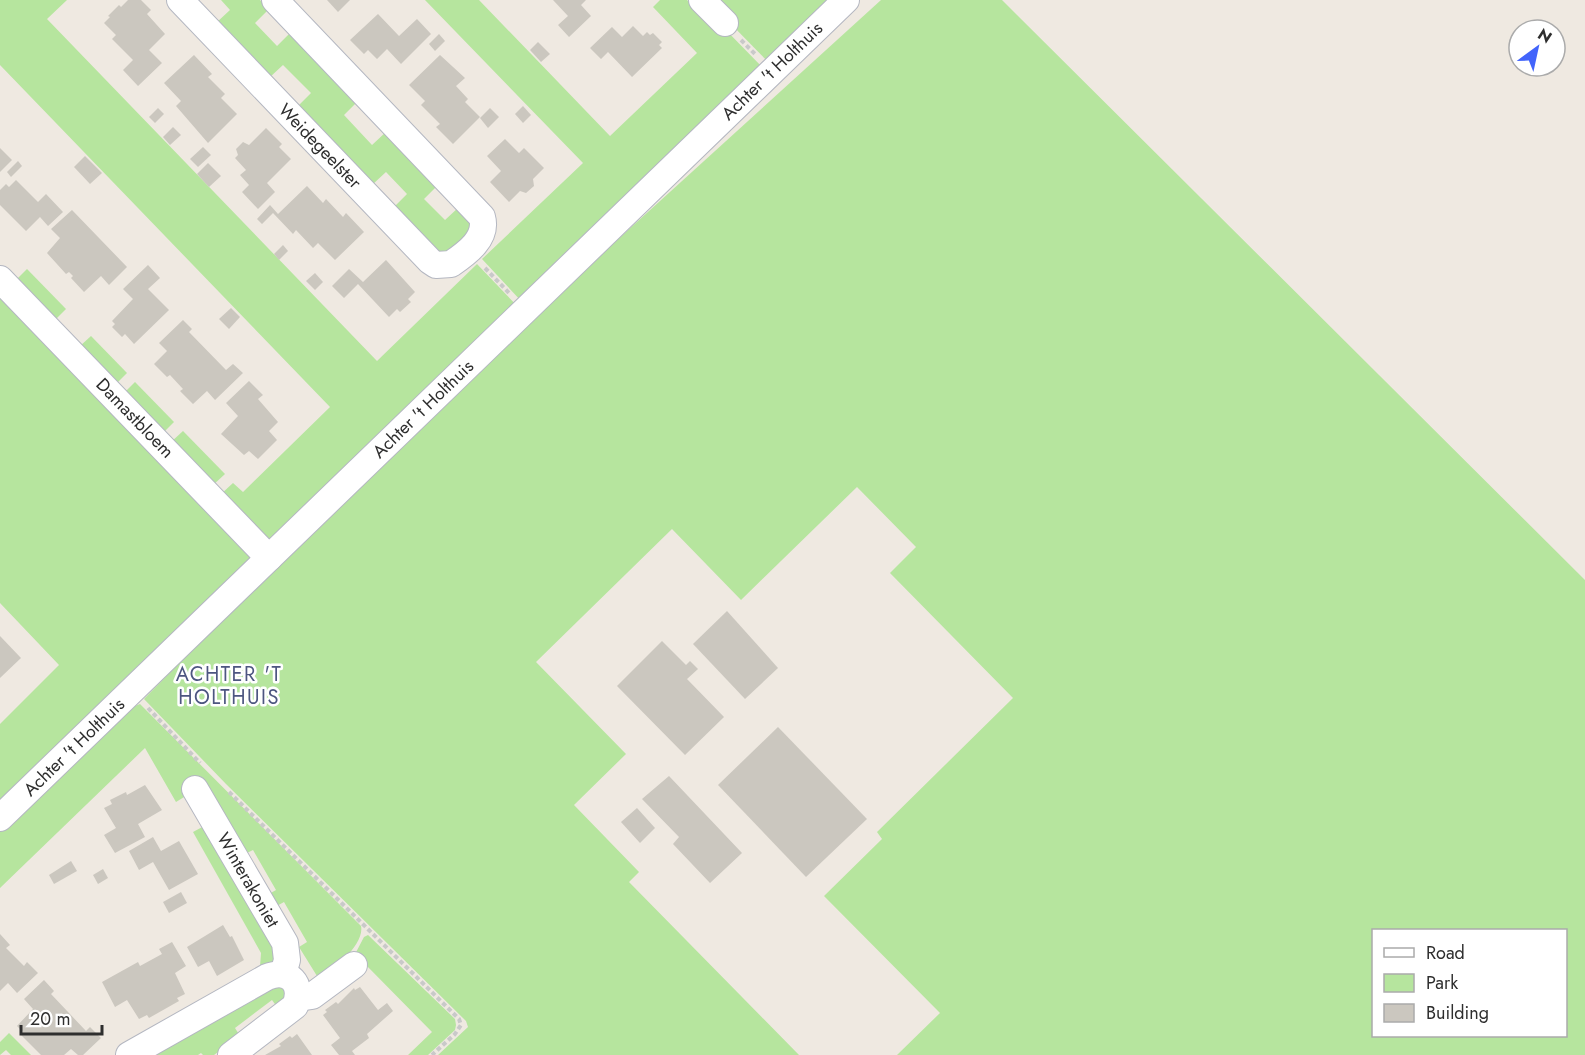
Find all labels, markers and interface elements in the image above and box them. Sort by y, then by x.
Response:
street label: Achter 't Holthuis [716,16,828,126]
north arrow [1507,18,1567,78]
text: N [1533,23,1556,49]
street label: Weidegeelster [273,97,368,195]
street label: Achter 't Holthuis [367,354,479,464]
street label: Damastbloem [90,372,180,464]
district label: ACHTER 'T HOLTHUIS [176,660,282,712]
street label: Achter 't Holthuis [18,692,130,802]
street label: Winterakoniet [210,828,286,933]
legend [1372,929,1567,1037]
text: Road [1426,940,1465,966]
text: Park [1426,970,1458,996]
scale bar [21,998,102,1036]
text: Building [1426,1000,1489,1026]
text: 20 m [30,1006,70,1032]

